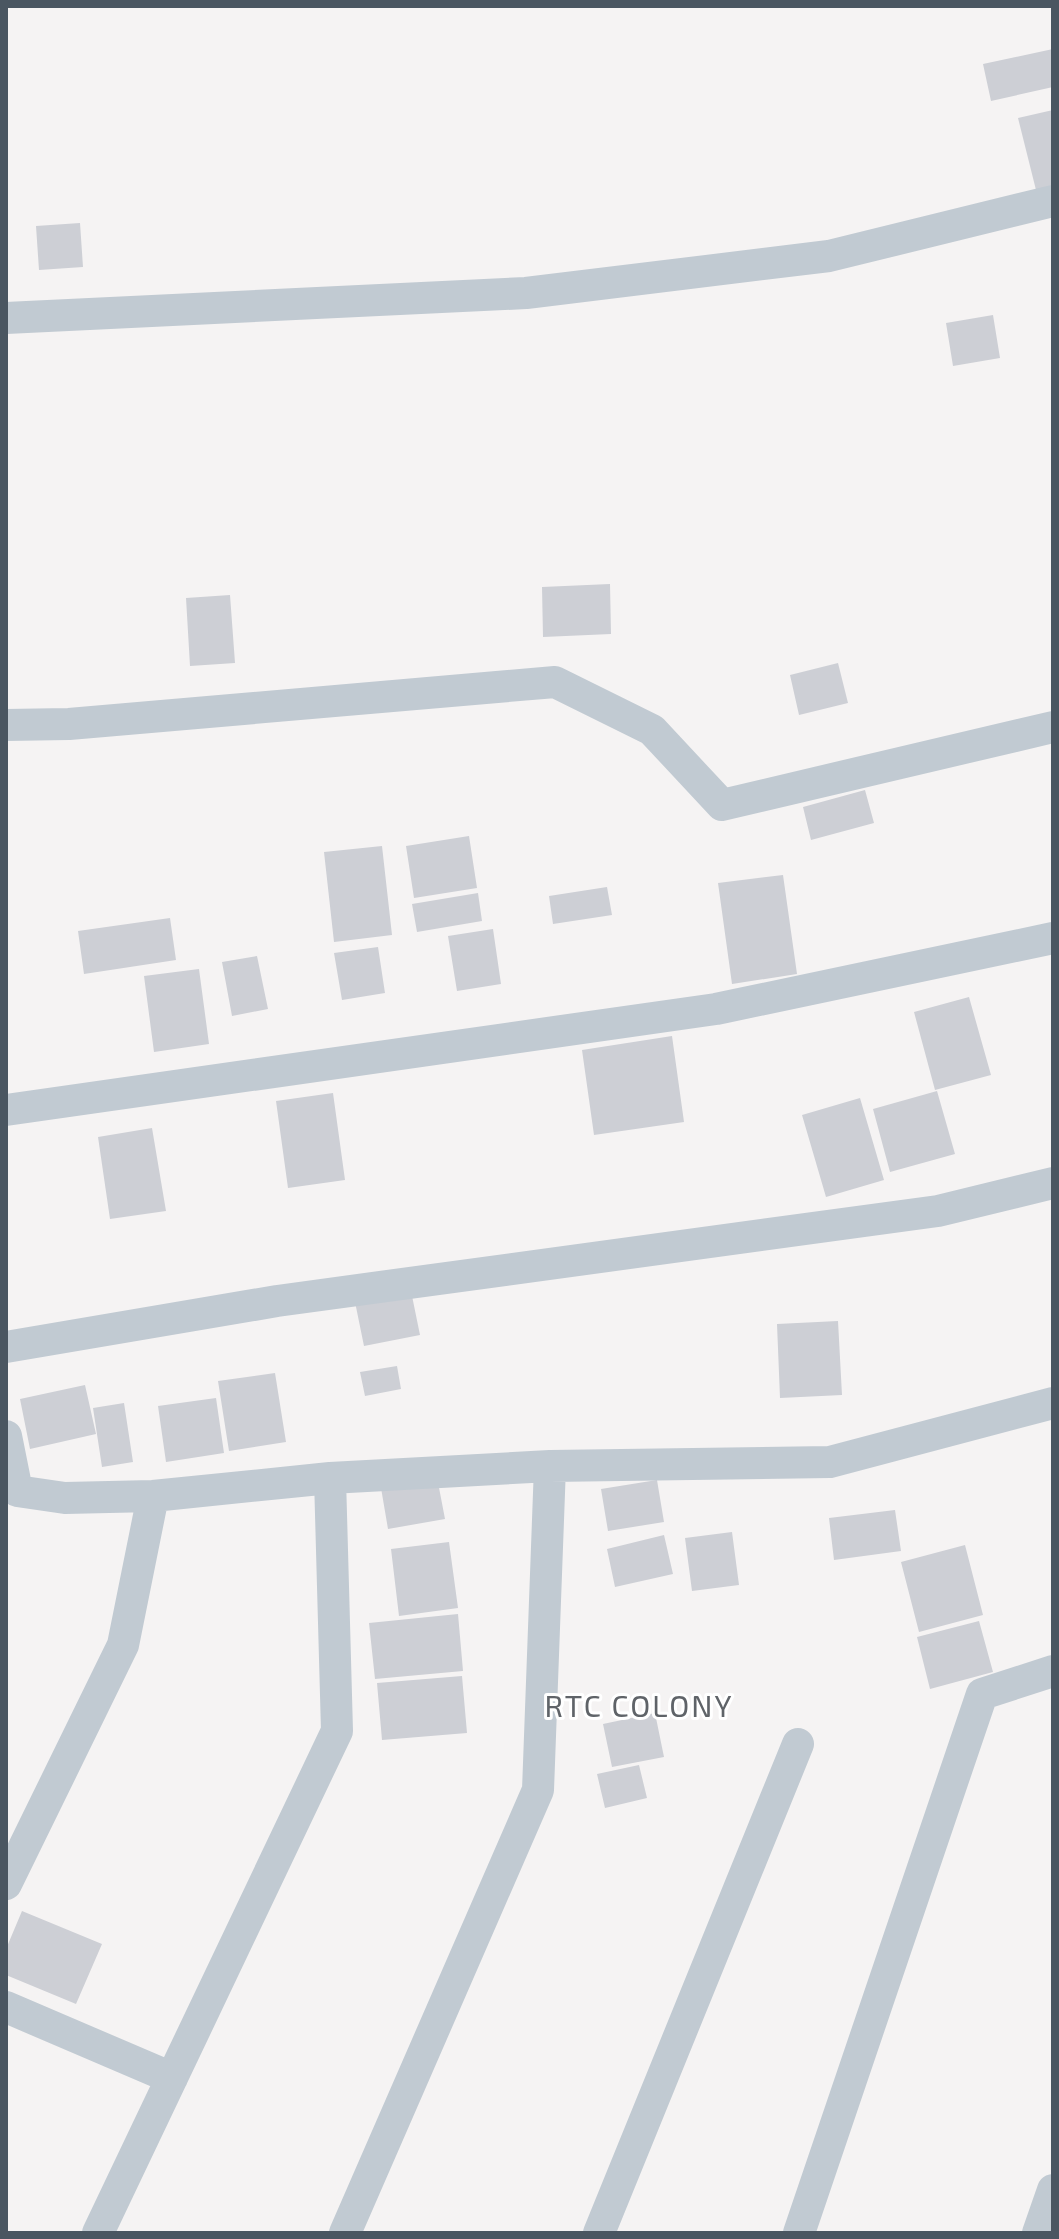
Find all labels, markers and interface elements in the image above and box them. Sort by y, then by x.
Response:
district label: RTC COLONY [544,1687,734,1723]

